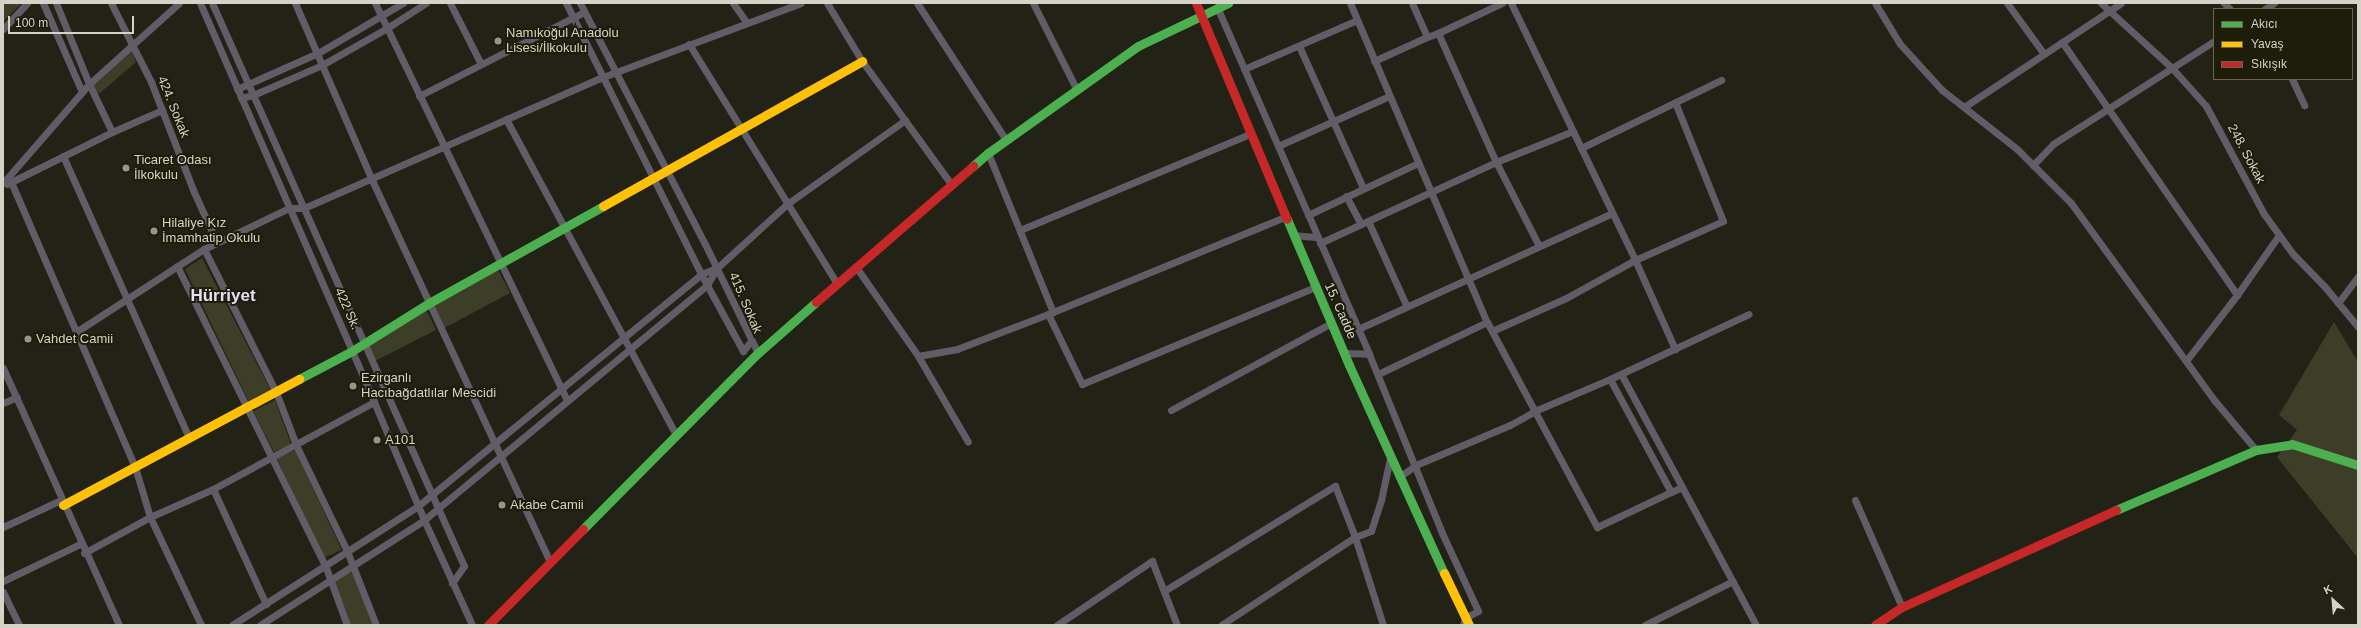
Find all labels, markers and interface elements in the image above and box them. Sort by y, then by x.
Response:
scale bar [10,8,136,34]
legend [2213,8,2353,80]
text: 100 m [15,16,48,30]
text: Akıcı [2251,17,2278,31]
place label: Namıkoğul Anadolu Lisesi/İlkokulu [506,26,619,57]
marker: Namıkoğul Anadolu Lisesi/İlkokulu [493,36,503,46]
text: Yavaş [2251,37,2283,51]
text: Sıkışık [2251,57,2287,71]
street label: 424. Sokak [154,74,192,140]
street label: 248. Sokak [2224,122,2268,186]
place label: Ticaret Odası İlkokulu [134,153,212,184]
marker: Ticaret Odası İlkokulu [121,163,131,173]
place label: Hilaliye Kız İmamhatip Okulu [162,216,260,247]
marker: Hilaliye Kız İmamhatip Okulu [149,226,159,236]
street label: 415. Sokak [725,270,765,336]
street label: 15. Cadde [1321,280,1359,342]
district label: Hürriyet [190,286,256,306]
street label: 422 Sk. [331,286,363,332]
place label: Vahdet Camii [36,331,113,347]
marker: Vahdet Camii [23,334,33,344]
place label: Ezirganlı Hacıbağdatlılar Mescidi [361,371,496,402]
marker: Ezirganlı Hacıbağdatlılar Mescidi [348,381,358,391]
place label: A101 [385,432,415,448]
marker: A101 [372,435,382,445]
place label: Akabe Camii [510,497,584,513]
marker: Akabe Camii [497,500,507,510]
north arrow [2313,580,2353,620]
text: K [2322,582,2334,596]

